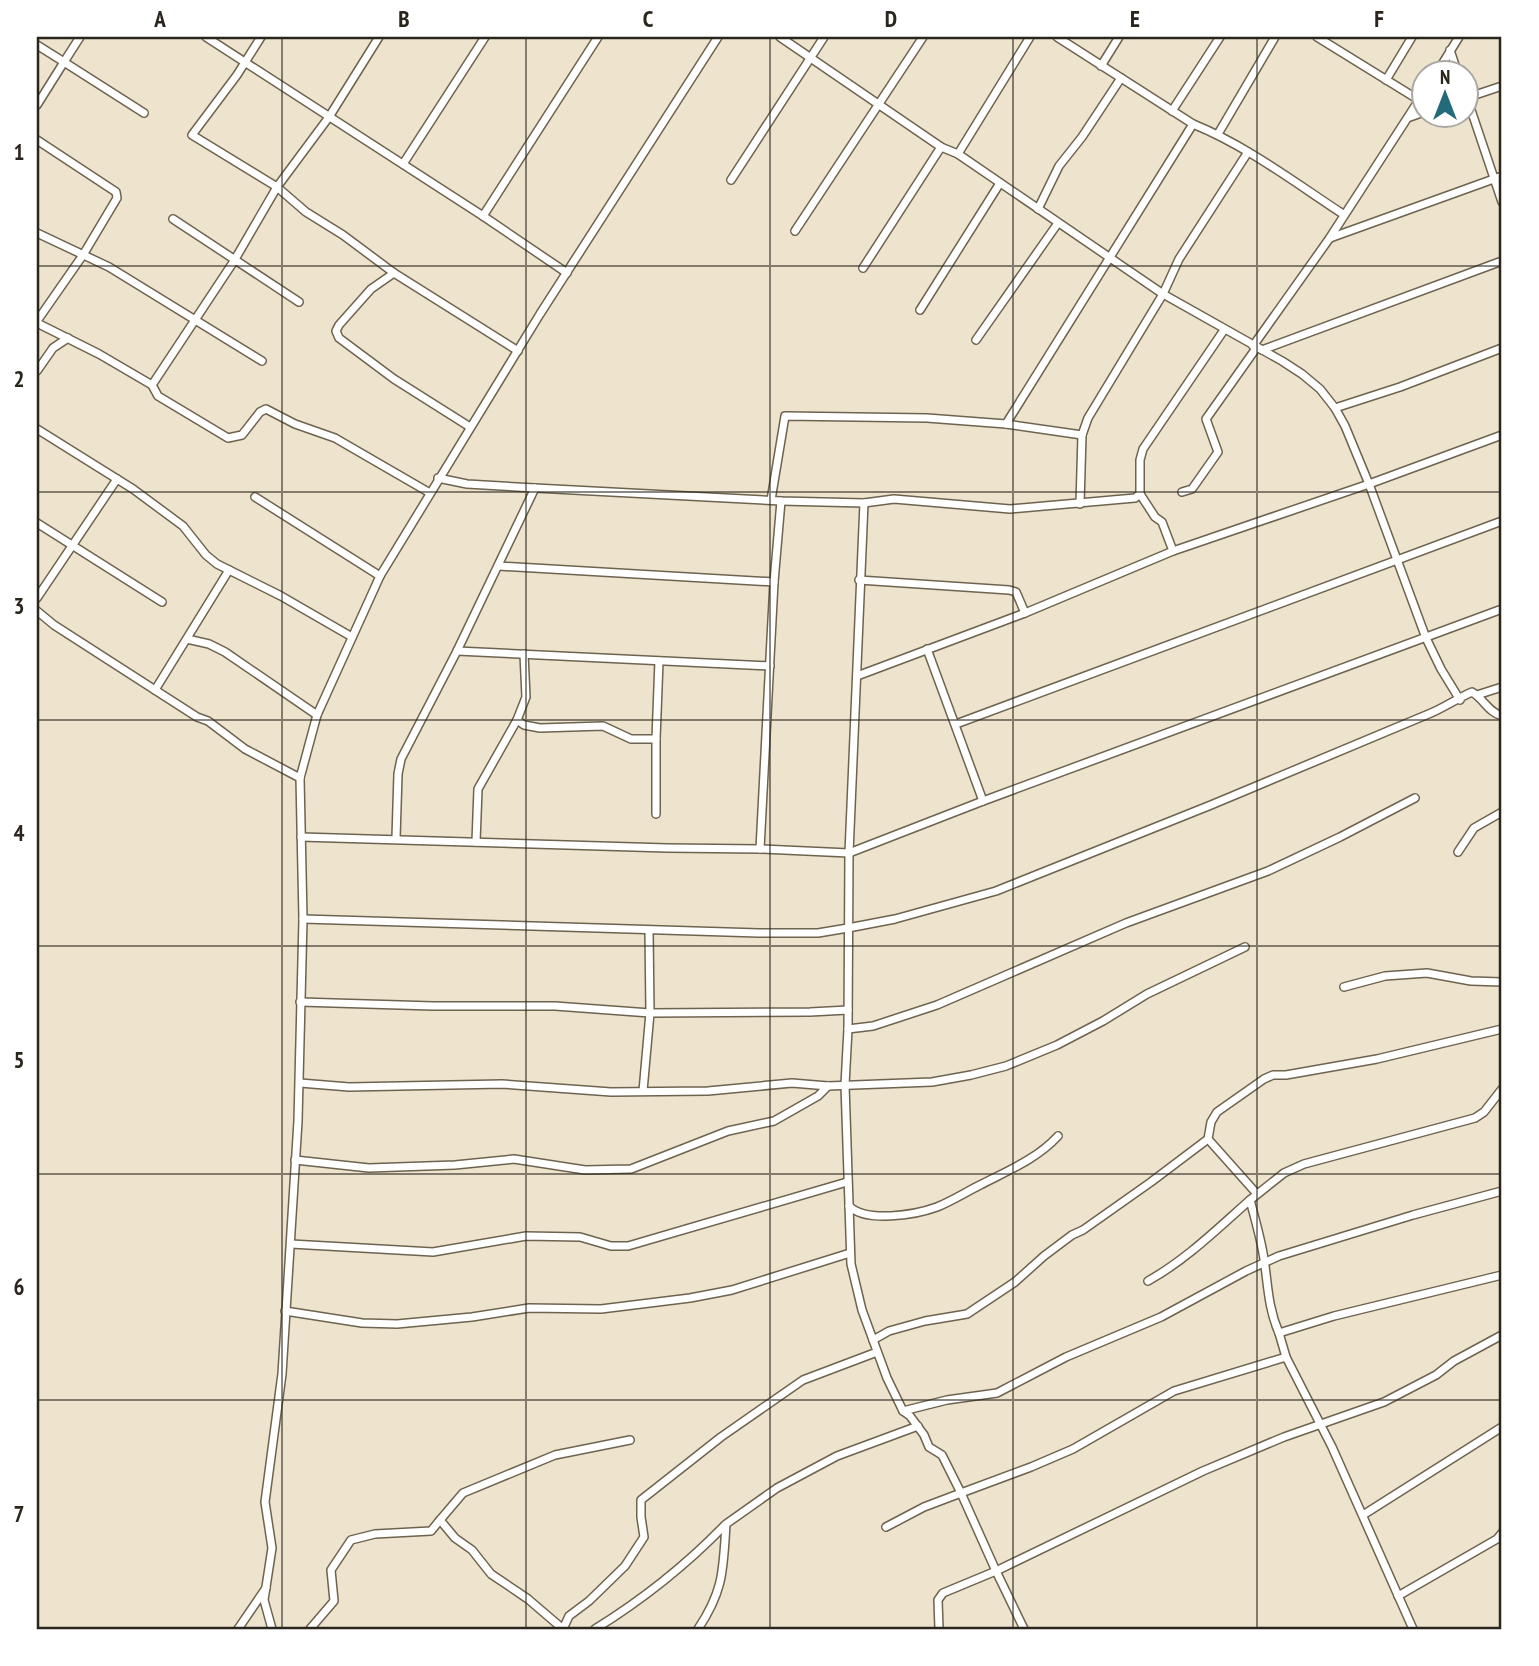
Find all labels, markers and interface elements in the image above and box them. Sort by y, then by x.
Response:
text: A [153,4,166,33]
text: B [398,4,410,33]
text: C [643,4,654,33]
text: D [885,4,897,33]
text: E [1130,4,1140,33]
text: F [1374,4,1384,33]
north arrow [1410,60,1480,130]
text: N [1440,65,1450,89]
text: 1 [14,137,25,166]
text: 2 [14,364,25,393]
text: 3 [14,591,25,620]
text: 4 [14,818,25,847]
text: 5 [14,1045,25,1074]
text: 6 [14,1272,25,1301]
text: 7 [14,1499,25,1528]

